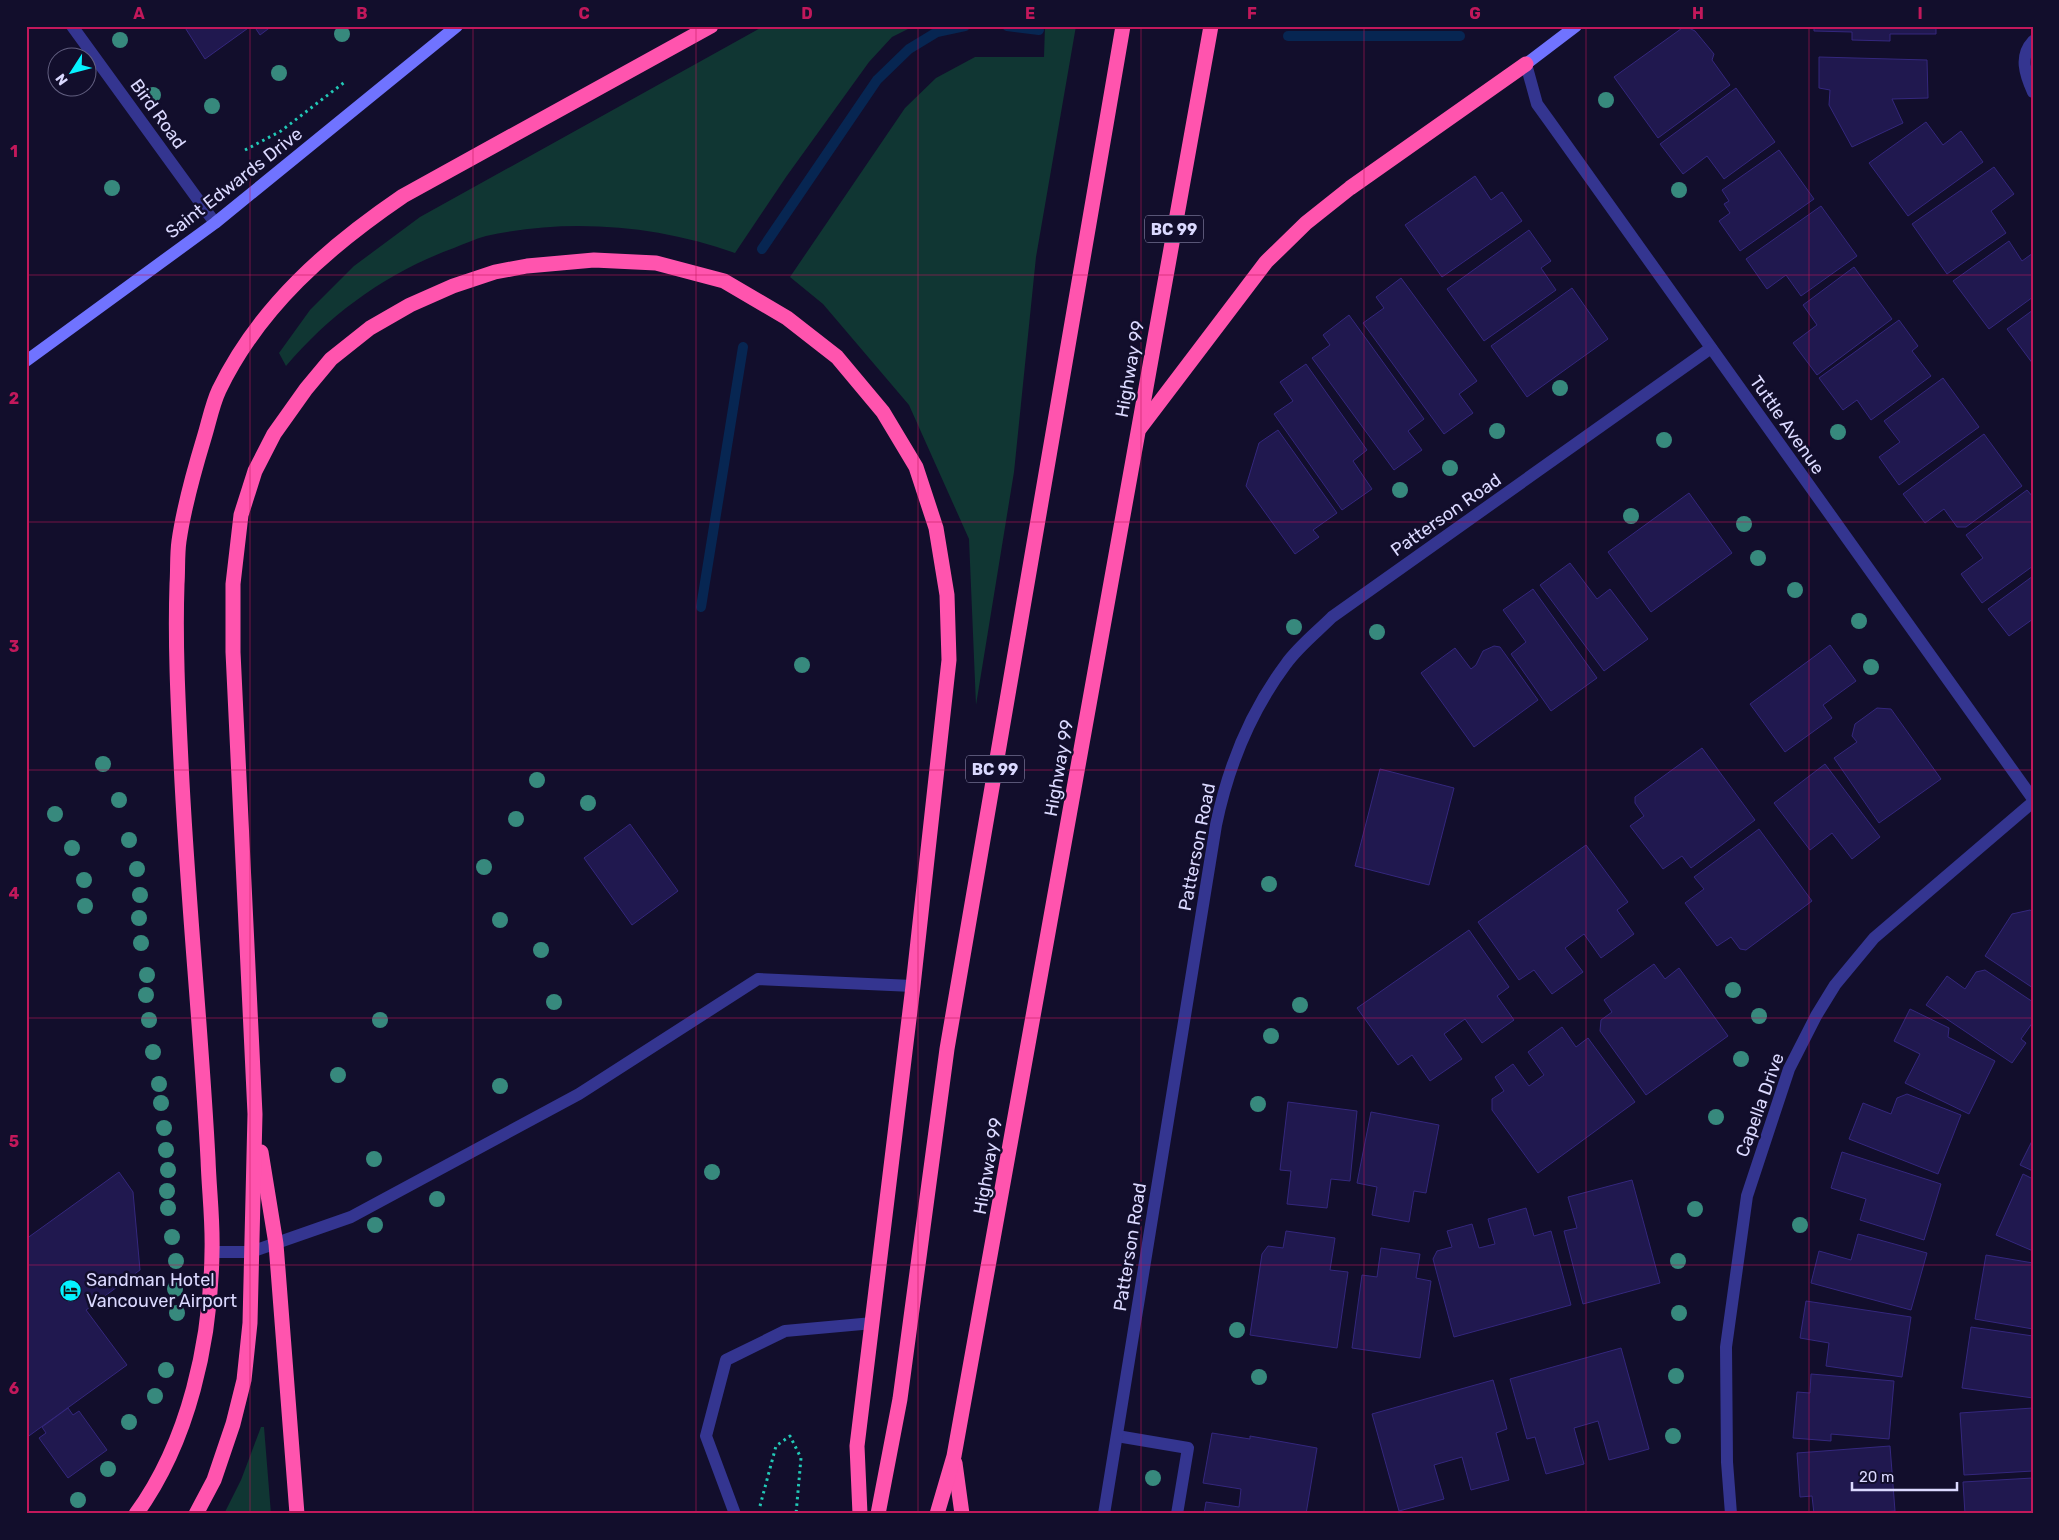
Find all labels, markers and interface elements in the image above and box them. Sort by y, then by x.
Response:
text: A [133,4,145,23]
text: B [356,4,368,23]
text: C [578,4,590,23]
text: D [801,4,813,23]
text: E [1025,4,1035,23]
text: F [1247,4,1257,23]
text: G [1469,4,1481,23]
text: H [1692,4,1704,23]
text: I [1917,4,1923,23]
north arrow [48,48,98,98]
text: N [52,70,72,88]
street label: Bird Road [125,75,191,153]
street label: Saint Edwards Drive [161,123,307,243]
text: 1 [10,142,18,161]
road number: BC 99 [1145,215,1203,242]
street label: Highway 99 [1111,319,1149,419]
street label: Tuttle Avenue [1745,371,1829,479]
text: 2 [9,389,19,408]
street label: Patterson Road [1387,469,1505,561]
text: 3 [9,637,19,656]
street label: Highway 99 [1040,718,1078,818]
road number: BC 99 [966,756,1024,782]
street label: Patterson Road [1174,781,1220,913]
text: 4 [9,884,20,903]
street label: Capella Drive [1731,1050,1789,1160]
street label: Highway 99 [969,1116,1007,1216]
text: 5 [9,1132,19,1151]
street label: Patterson Road [1109,1181,1151,1313]
place label: Sandman Hotel Vancouver Airport [86,1269,237,1312]
hotel icon: Sandman Hotel Vancouver Airport [58,1278,82,1302]
text: 6 [9,1379,19,1398]
scale bar [1852,1460,1956,1492]
text: 20 m [1859,1468,1894,1486]

